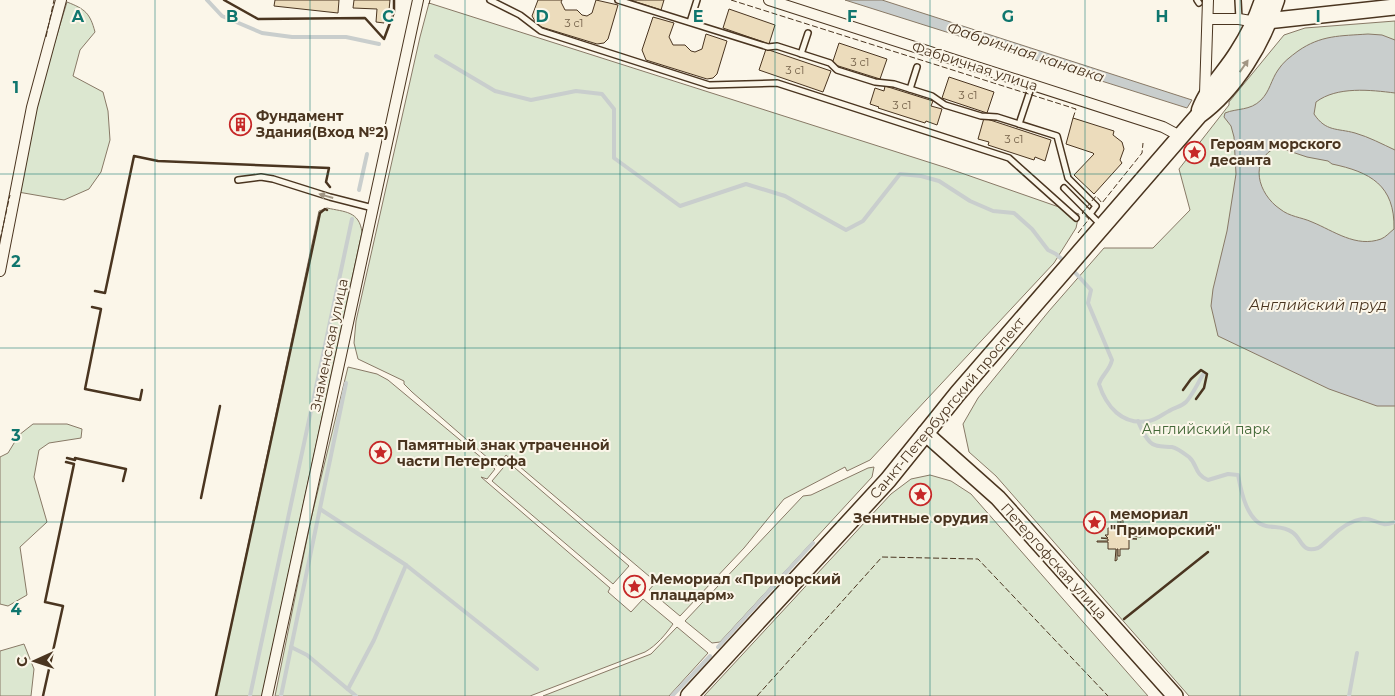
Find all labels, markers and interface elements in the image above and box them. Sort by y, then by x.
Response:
text: A [71,7,85,26]
text: B [226,7,238,26]
text: C [382,7,394,26]
text: D [535,7,549,26]
text: E [693,7,703,26]
text: F [847,7,857,26]
text: G [1002,7,1014,26]
text: H [1156,7,1168,26]
text: I [1315,7,1321,26]
house number: 3 с1 [565,16,584,30]
water label: Фабричная канавка [945,18,1107,86]
street label: Фабричная улица [910,37,1040,95]
house number: 3 с1 [851,55,870,69]
one-way arrow [1239,59,1249,73]
house number: 3 с1 [786,63,805,77]
text: 1 [13,78,19,97]
house number: 3 с1 [959,88,978,102]
house number: 3 с1 [893,98,912,112]
place label: Фундамент Здания(Вход №2) [255,107,389,141]
building icon: Фундамент Здания(Вход №2) [228,112,252,136]
house number: 3 с1 [1005,132,1024,146]
place label: Героям морского десанта [1210,135,1341,169]
place icon: Героям морского десанта [1182,140,1206,164]
one-way arrow [319,192,334,200]
text: 2 [11,252,21,271]
street label: Знаменская улица [306,277,352,413]
water label: Английский пруд [1248,295,1387,314]
street label: Санкт-Петербургский проспект [866,313,1029,503]
park label: Английский парк [1142,420,1270,438]
text: 3 [10,426,21,445]
place label: Памятный знак утраченной части Петергофа [397,436,610,470]
place icon: Памятный знак утраченной части Петергофа [369,441,393,465]
place icon: Зенитные орудия [909,483,933,507]
street label: Петергофская улица [997,499,1111,623]
place label: мемориал "Приморский" [1110,505,1221,539]
place label: Зенитные орудия [852,509,989,527]
place icon: мемориал "Приморский" [1082,510,1106,534]
place label: Мемориал «Приморский плацдарм» [650,570,841,604]
place icon: Мемориал «Приморский плацдарм» [622,575,646,599]
text: 4 [10,600,22,619]
north arrow [10,636,60,686]
text: С [13,656,31,667]

